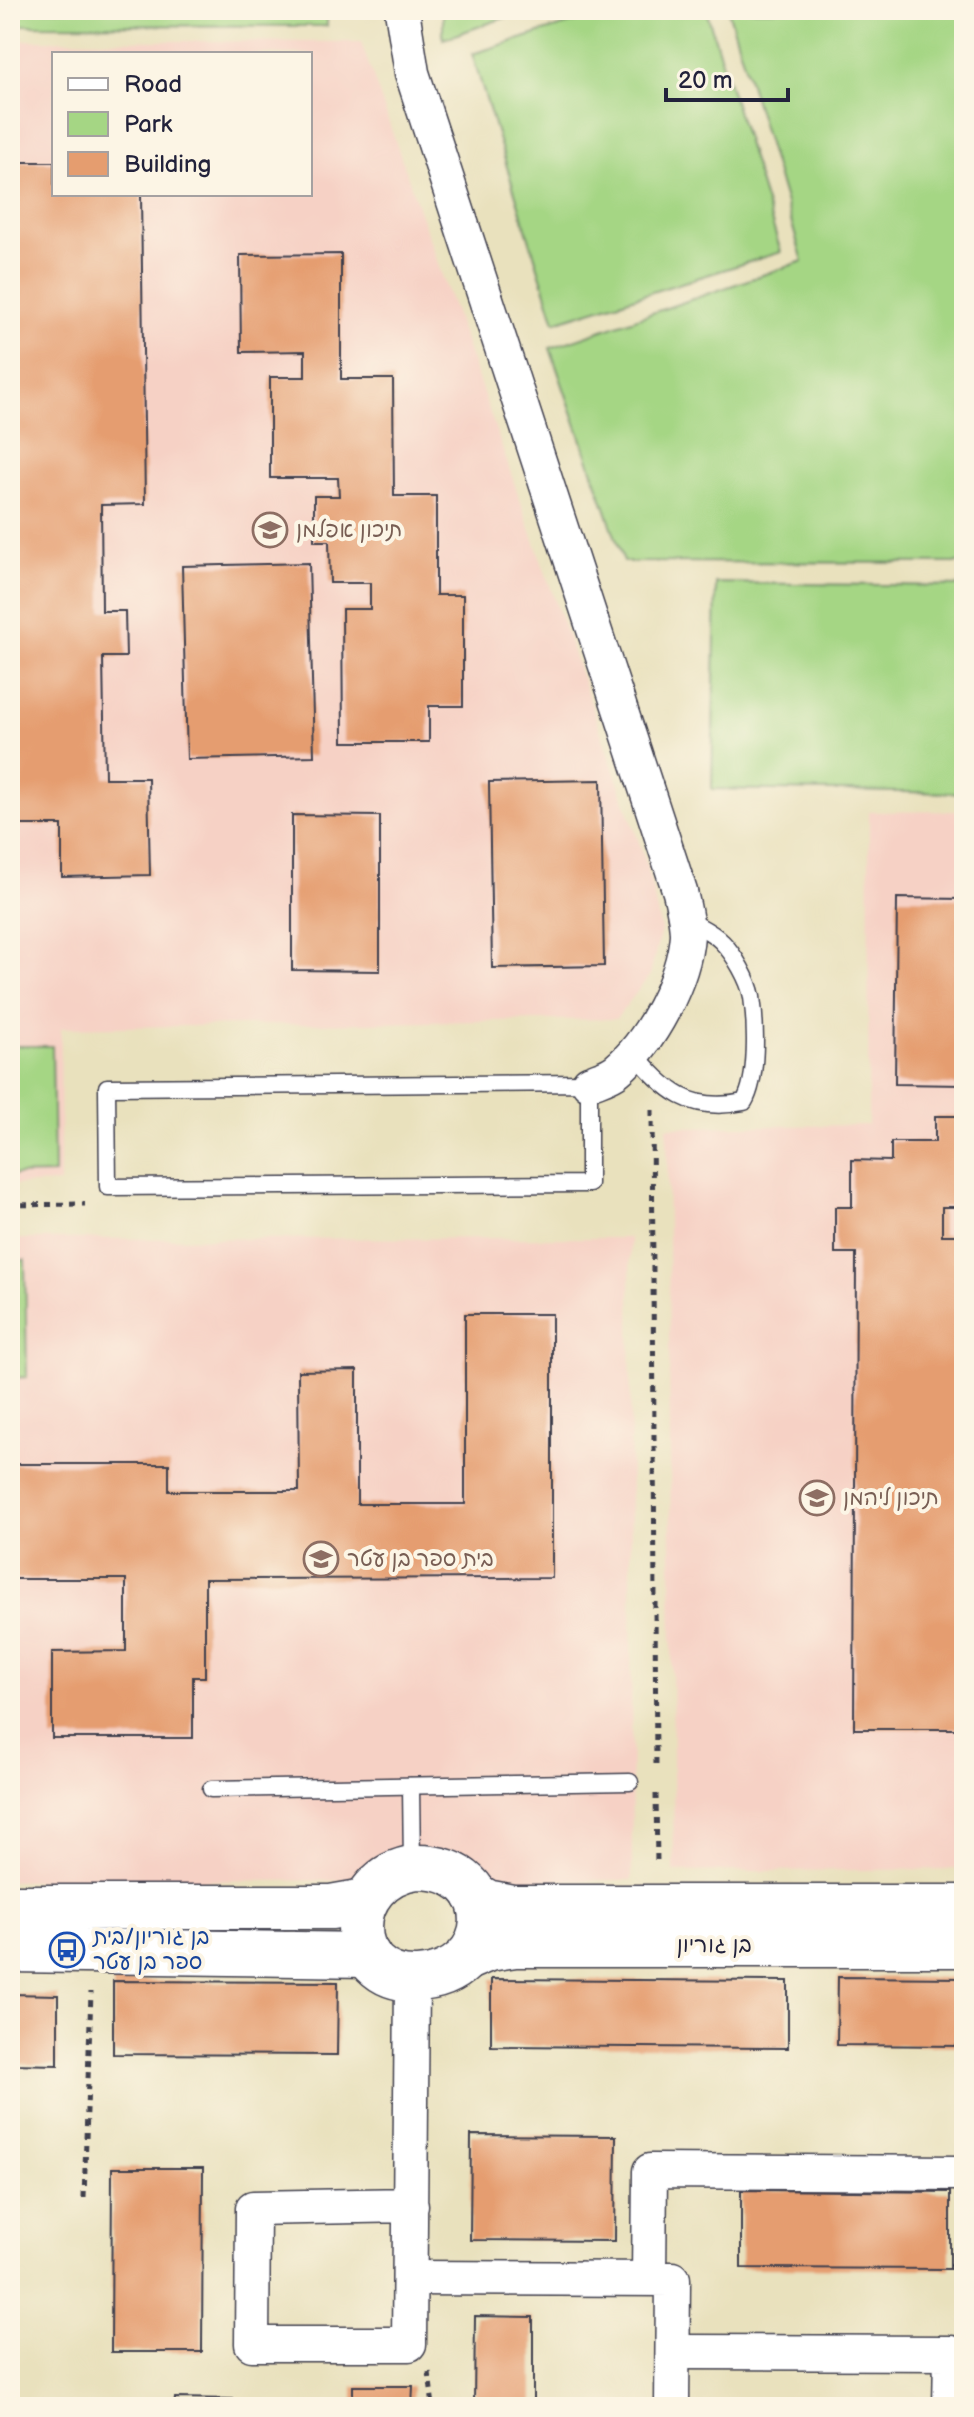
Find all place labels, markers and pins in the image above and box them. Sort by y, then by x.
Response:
school or university icon: תיכון אפלמן [251,511,289,549]
place label: תיכון אפלמן [296,517,402,544]
school or university icon: תיכון ליהמן [798,1479,836,1517]
place label: תיכון ליהמן [843,1485,939,1512]
school or university icon: בית ספר בן עטר [302,1540,340,1578]
place label: בית ספר בן עטר [347,1546,494,1573]
place label: בן גוריון/בית ספר בן עטר [92,1924,210,1976]
bus stop icon: בן גוריון/בית ספר בן עטר [48,1931,86,1969]

